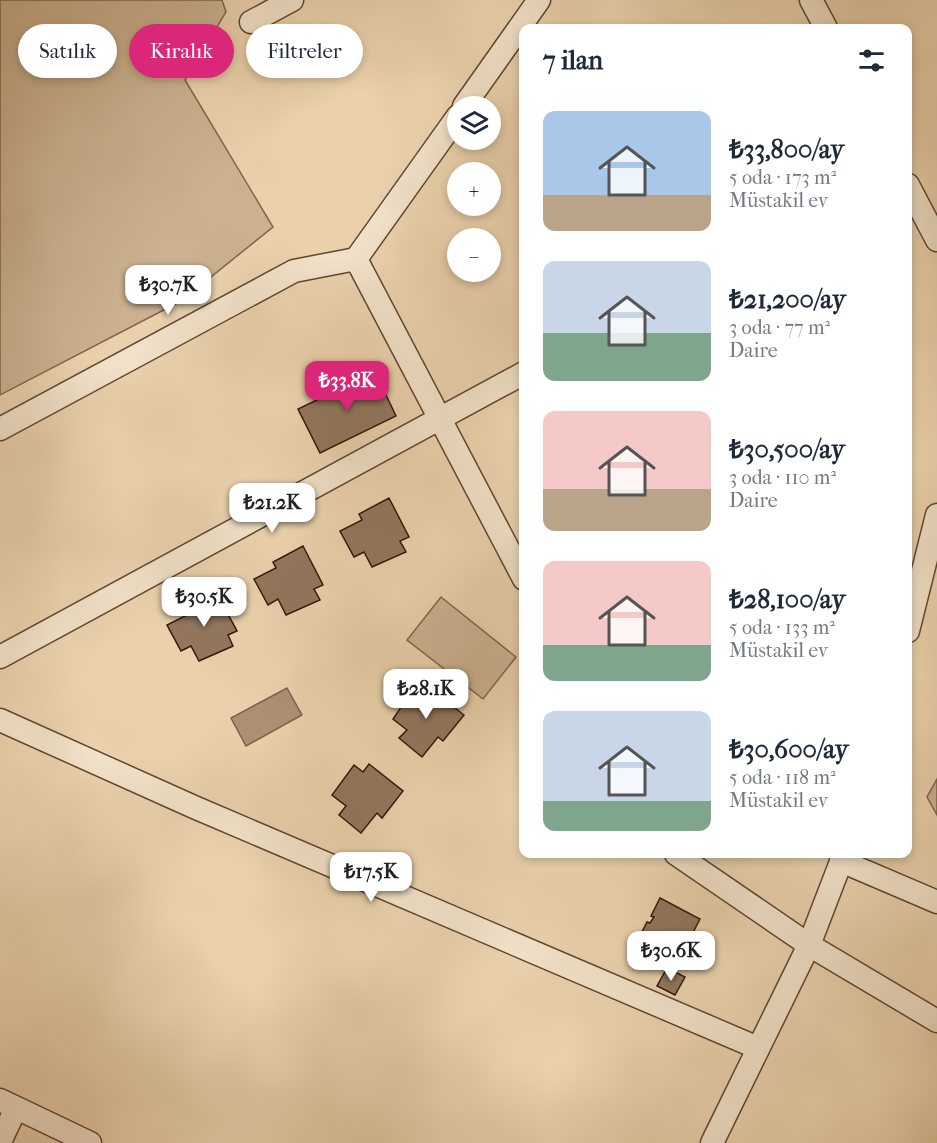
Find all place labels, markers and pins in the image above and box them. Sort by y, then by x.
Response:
pin: ₺30.7K [119,265,217,316]
pin: ₺33.8K [298,361,396,412]
pin: ₺21.2K [223,483,321,534]
pin: ₺30.5K [155,577,253,628]
pin: ₺28.1K [377,669,475,720]
pin: ₺17.5K [322,852,420,903]
pin: ₺30.6K [622,931,720,982]

